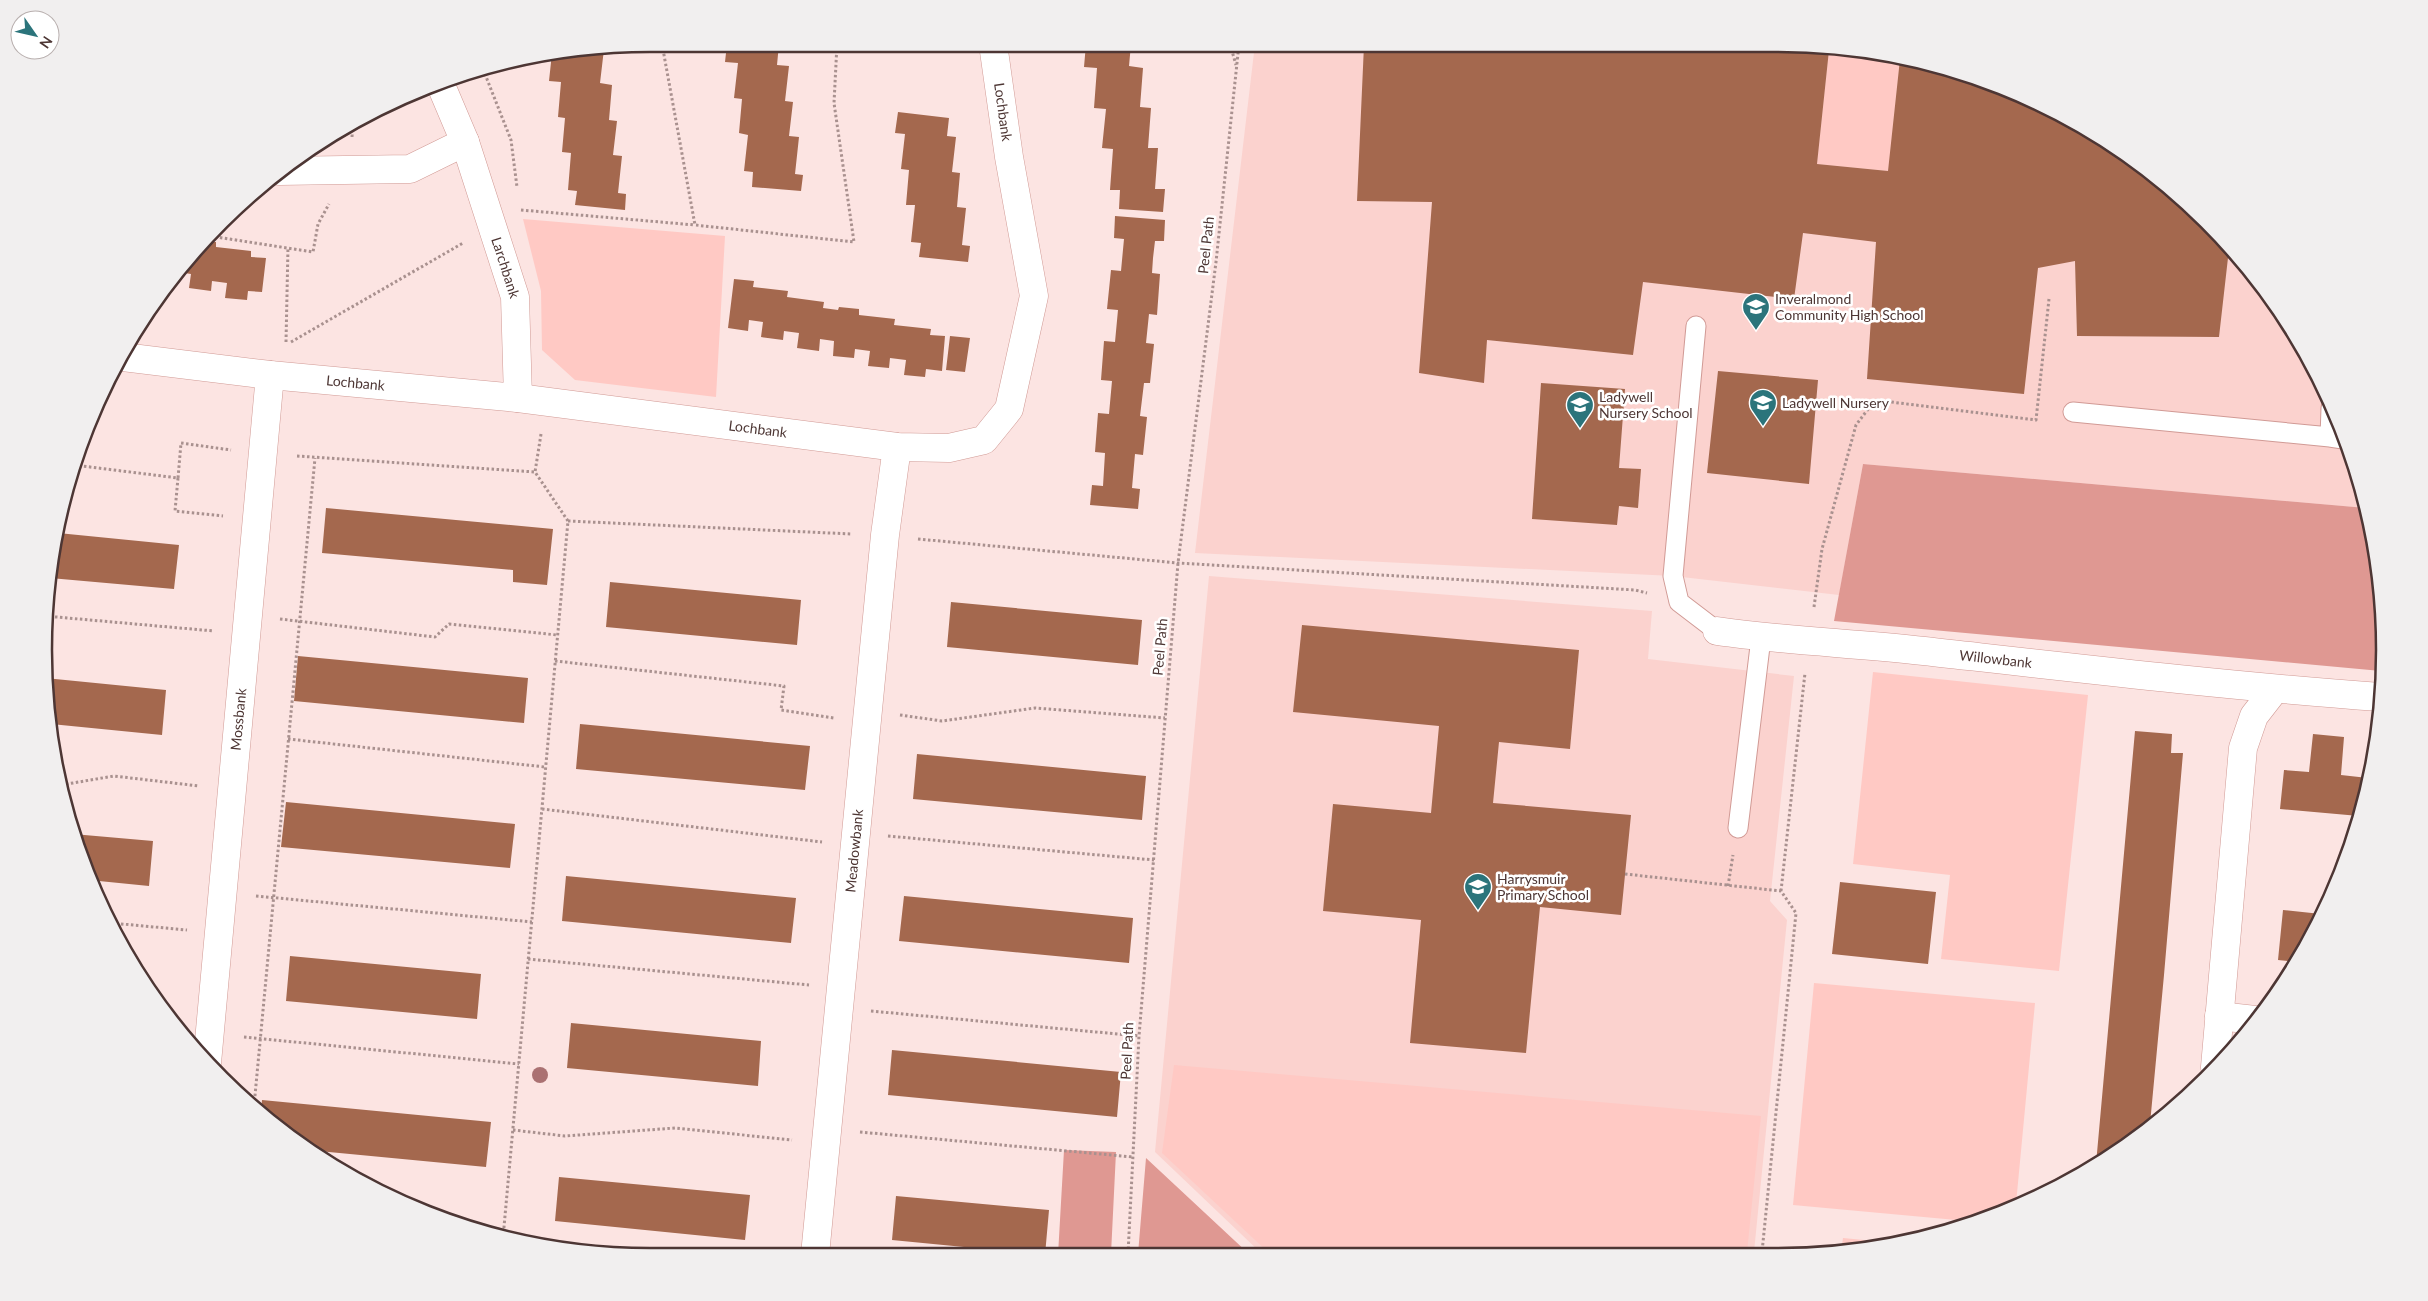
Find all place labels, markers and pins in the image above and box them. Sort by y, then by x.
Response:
place label: Inveralmond Community High School [1775,290,1923,323]
school or university icon: Inveralmond Community High School [1741,292,1771,331]
place label: Ladywell Nursery School [1599,388,1693,421]
school or university icon: Ladywell Nursery [1748,388,1778,427]
school or university icon: Ladywell Nursery School [1565,390,1595,429]
place label: Ladywell Nursery [1782,394,1890,411]
place label: Harrysmuir Primary School [1497,870,1589,903]
school or university icon: Harrysmuir Primary School [1463,872,1493,911]

